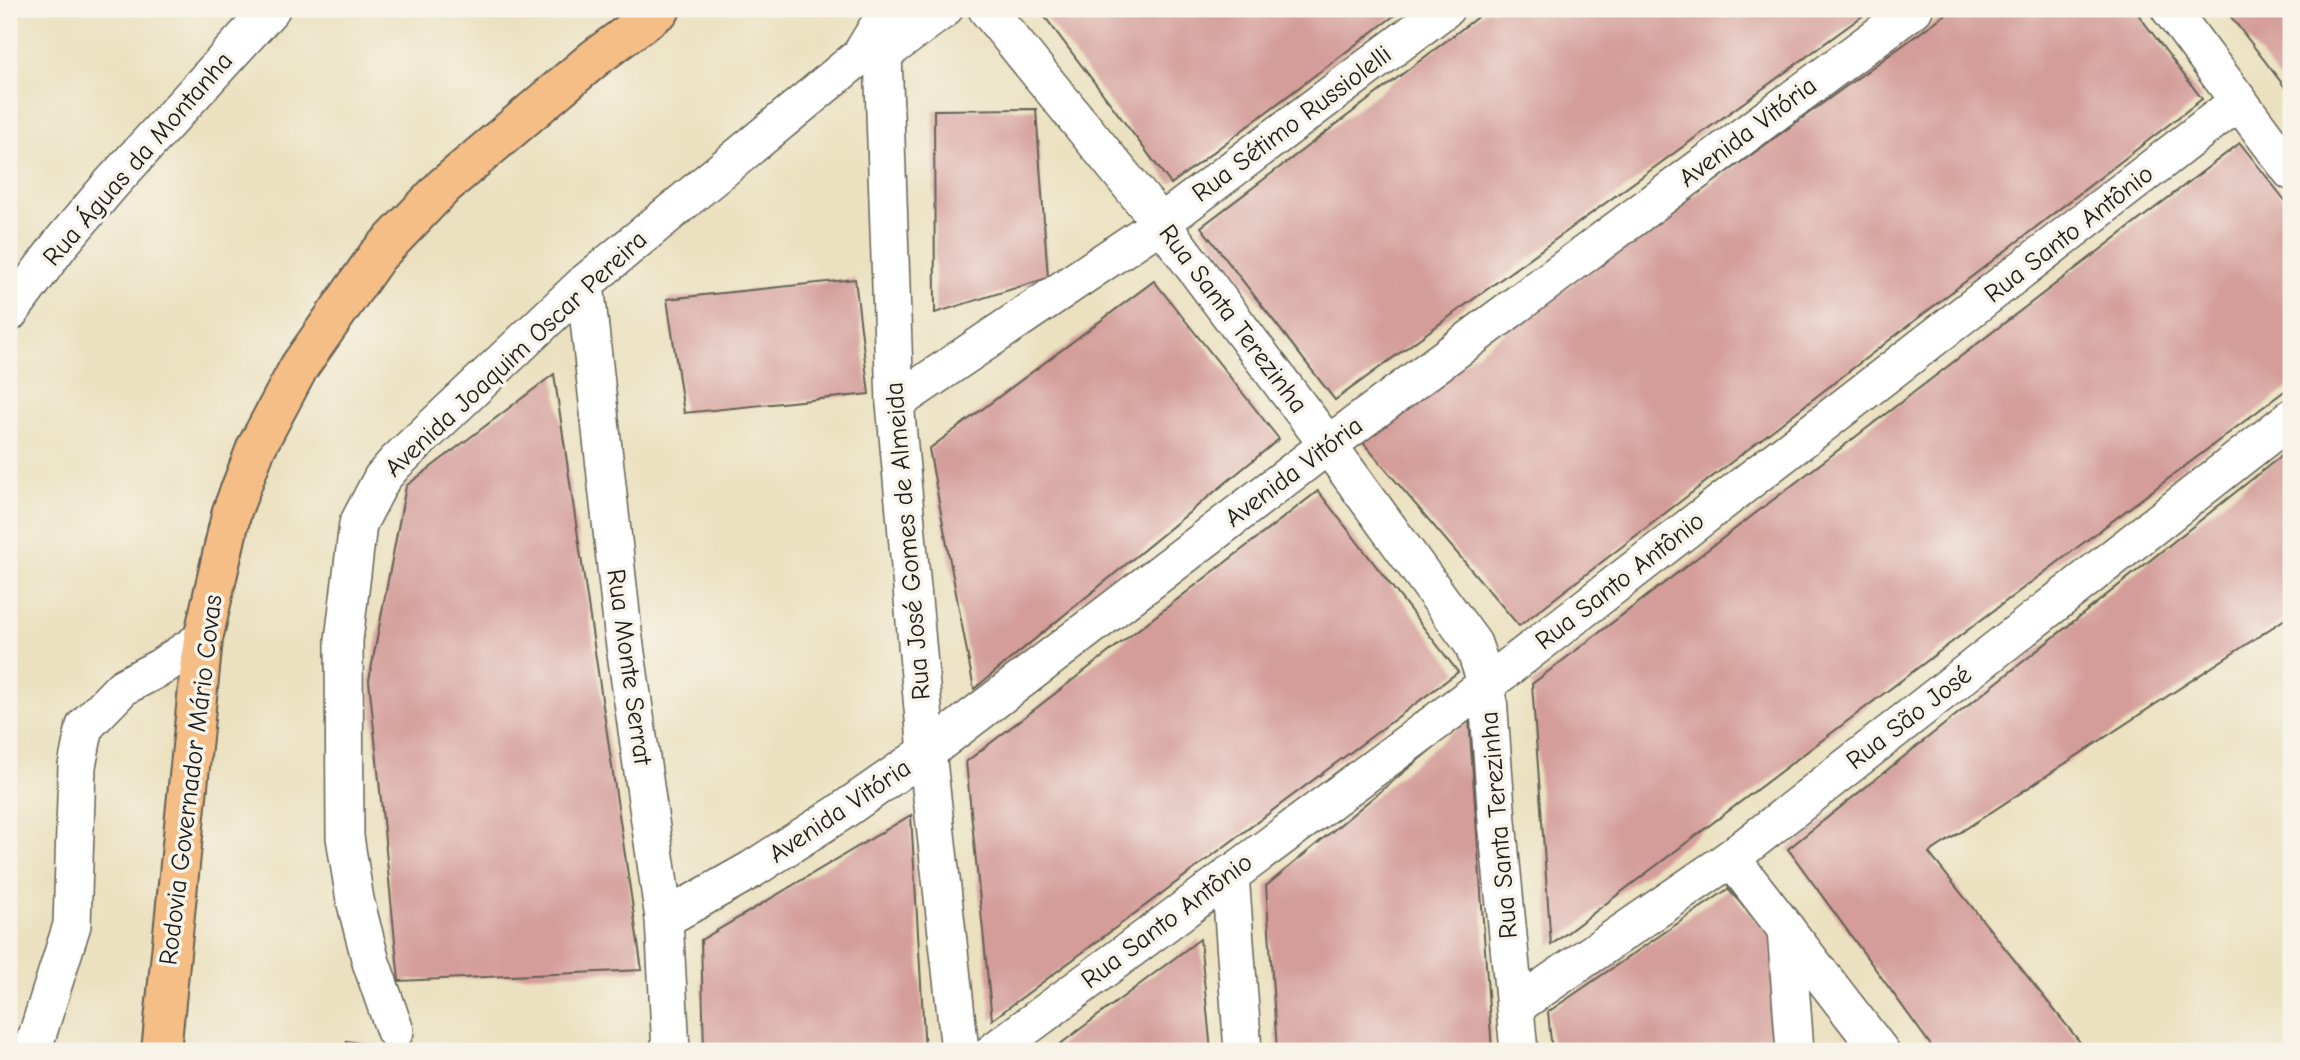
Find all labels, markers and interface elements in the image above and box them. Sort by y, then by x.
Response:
street label: Rua Sétimo Russiolelli [1186,39,1398,209]
street label: Rua Águas da Montanha [36,45,239,272]
street label: Avenida Vitória [1673,71,1823,193]
street label: Rua Santo Antônio [1979,159,2159,309]
street label: Rua Santa Terezinha [1152,219,1314,419]
street label: Avenida Joaquim Oscar Pereira [379,225,653,483]
street label: Rua José Gomes de Almeida [879,381,937,701]
street label: Avenida Vitória [1219,411,1369,533]
street label: Rua Santo Antônio [1530,506,1710,656]
street label: Rua Monte Serrat [600,567,658,768]
street label: Rodovia Governador Mário Covas [153,593,229,967]
street label: Rua São José [1841,660,1977,776]
street label: Rua Santa Terezinha [1474,710,1524,940]
street label: Avenida Vitória [763,753,917,869]
street label: Rua Santo Antônio [1076,847,1258,995]

